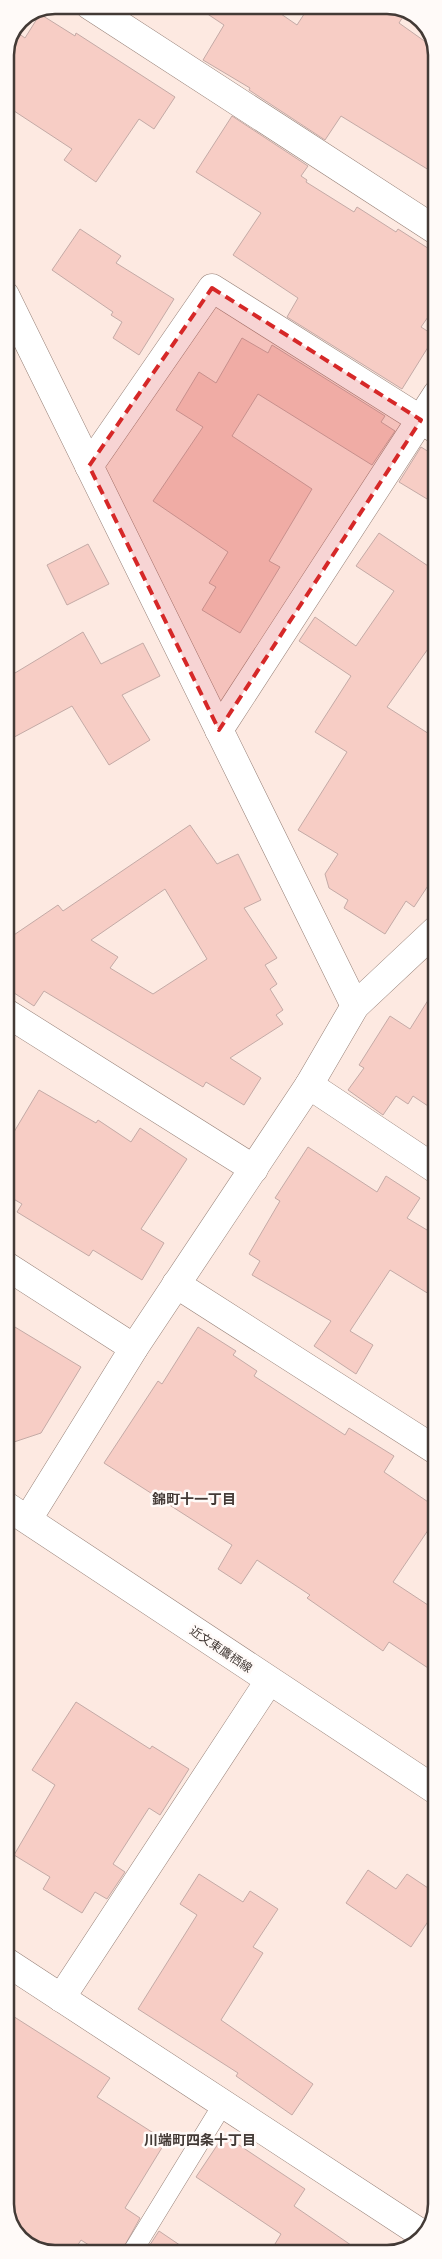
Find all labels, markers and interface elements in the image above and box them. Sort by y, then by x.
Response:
district label: 錦町十一丁目 [152,1490,236,1507]
street label: 近文東鷹栖線 [187,1623,255,1675]
district label: 川端町四条十丁目 [144,2131,256,2148]

